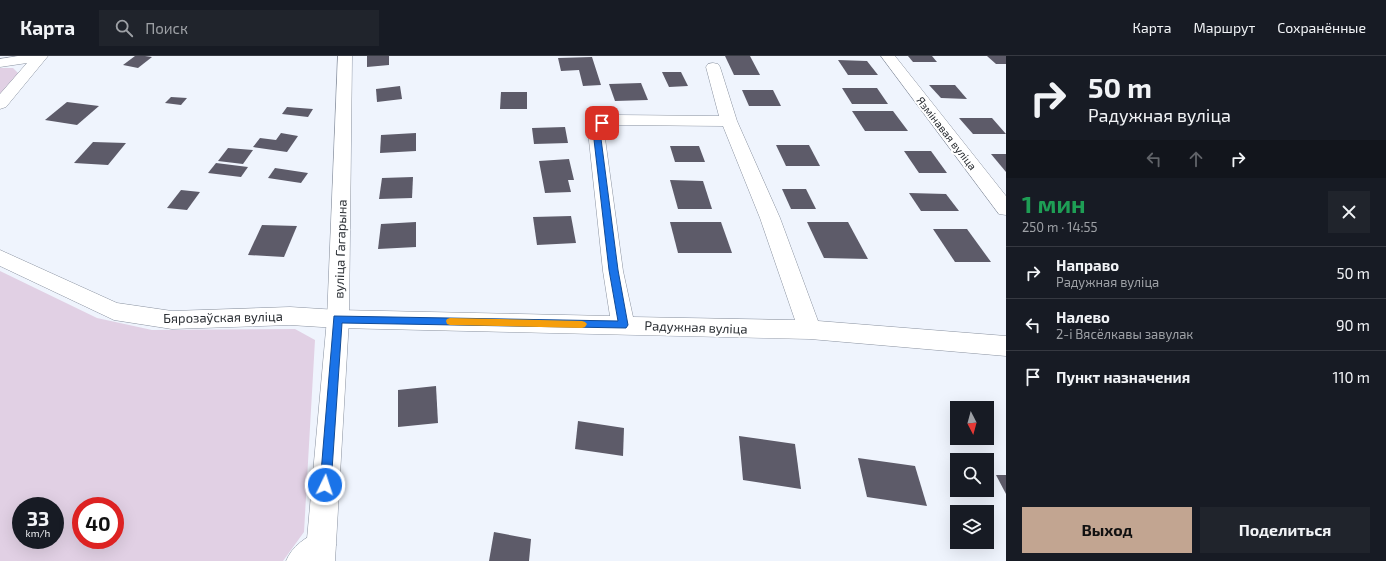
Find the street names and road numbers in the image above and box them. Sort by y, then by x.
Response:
street label: Язмінавая вуліца [914,94,980,173]
street label: вуліца Гагарына [330,199,350,299]
street label: Бярозаўская вуліца [163,308,283,326]
street label: Радужная вуліца [644,317,748,337]

